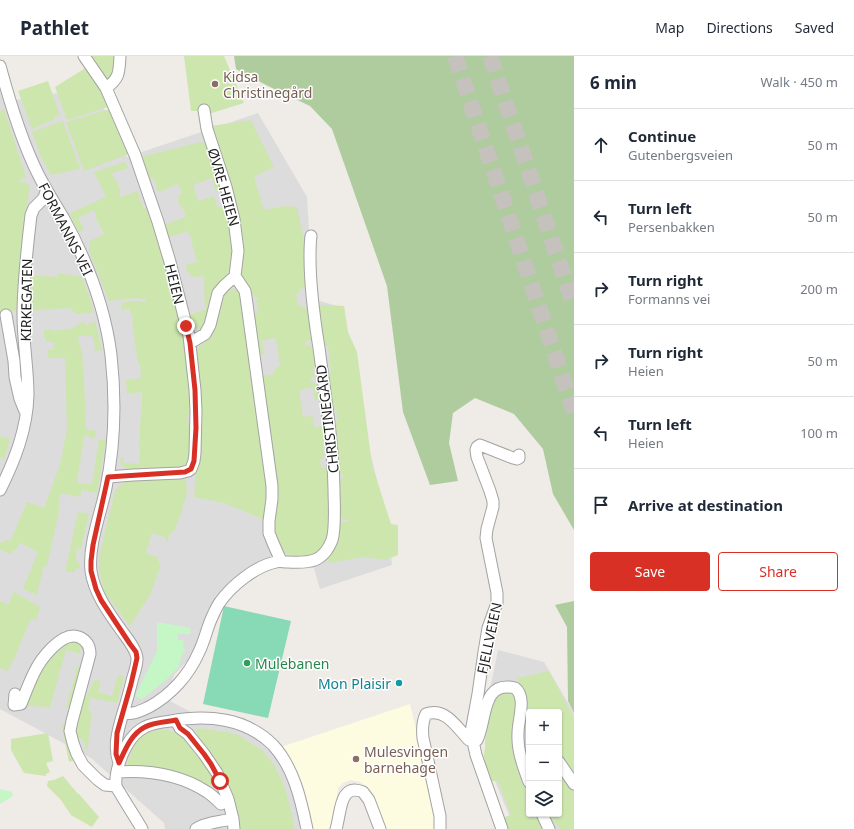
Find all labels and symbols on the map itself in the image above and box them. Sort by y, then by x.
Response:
place label: Kidsa Christinegård [223,67,312,102]
marker: Kidsa Christinegård [210,79,220,89]
street label: ØVRE HEIEN [204,146,244,228]
street label: FORMANNS VEI [34,179,98,279]
street label: KIRKEGATEN [16,258,36,342]
street label: HEIEN [161,262,189,306]
route end [177,317,195,335]
street label: CHRISTINEGÅRD [311,364,343,474]
street label: FJELLVEIEN [472,601,506,675]
place label: Mulebanen [255,654,330,673]
marker: Mulebanen [242,658,252,668]
place label: Mon Plaisir [318,674,391,693]
marker: Mon Plaisir [394,678,404,688]
place label: Mulesvingen barnehage [364,742,448,777]
marker: Mulesvingen barnehage [351,754,361,764]
route start [211,772,229,790]

